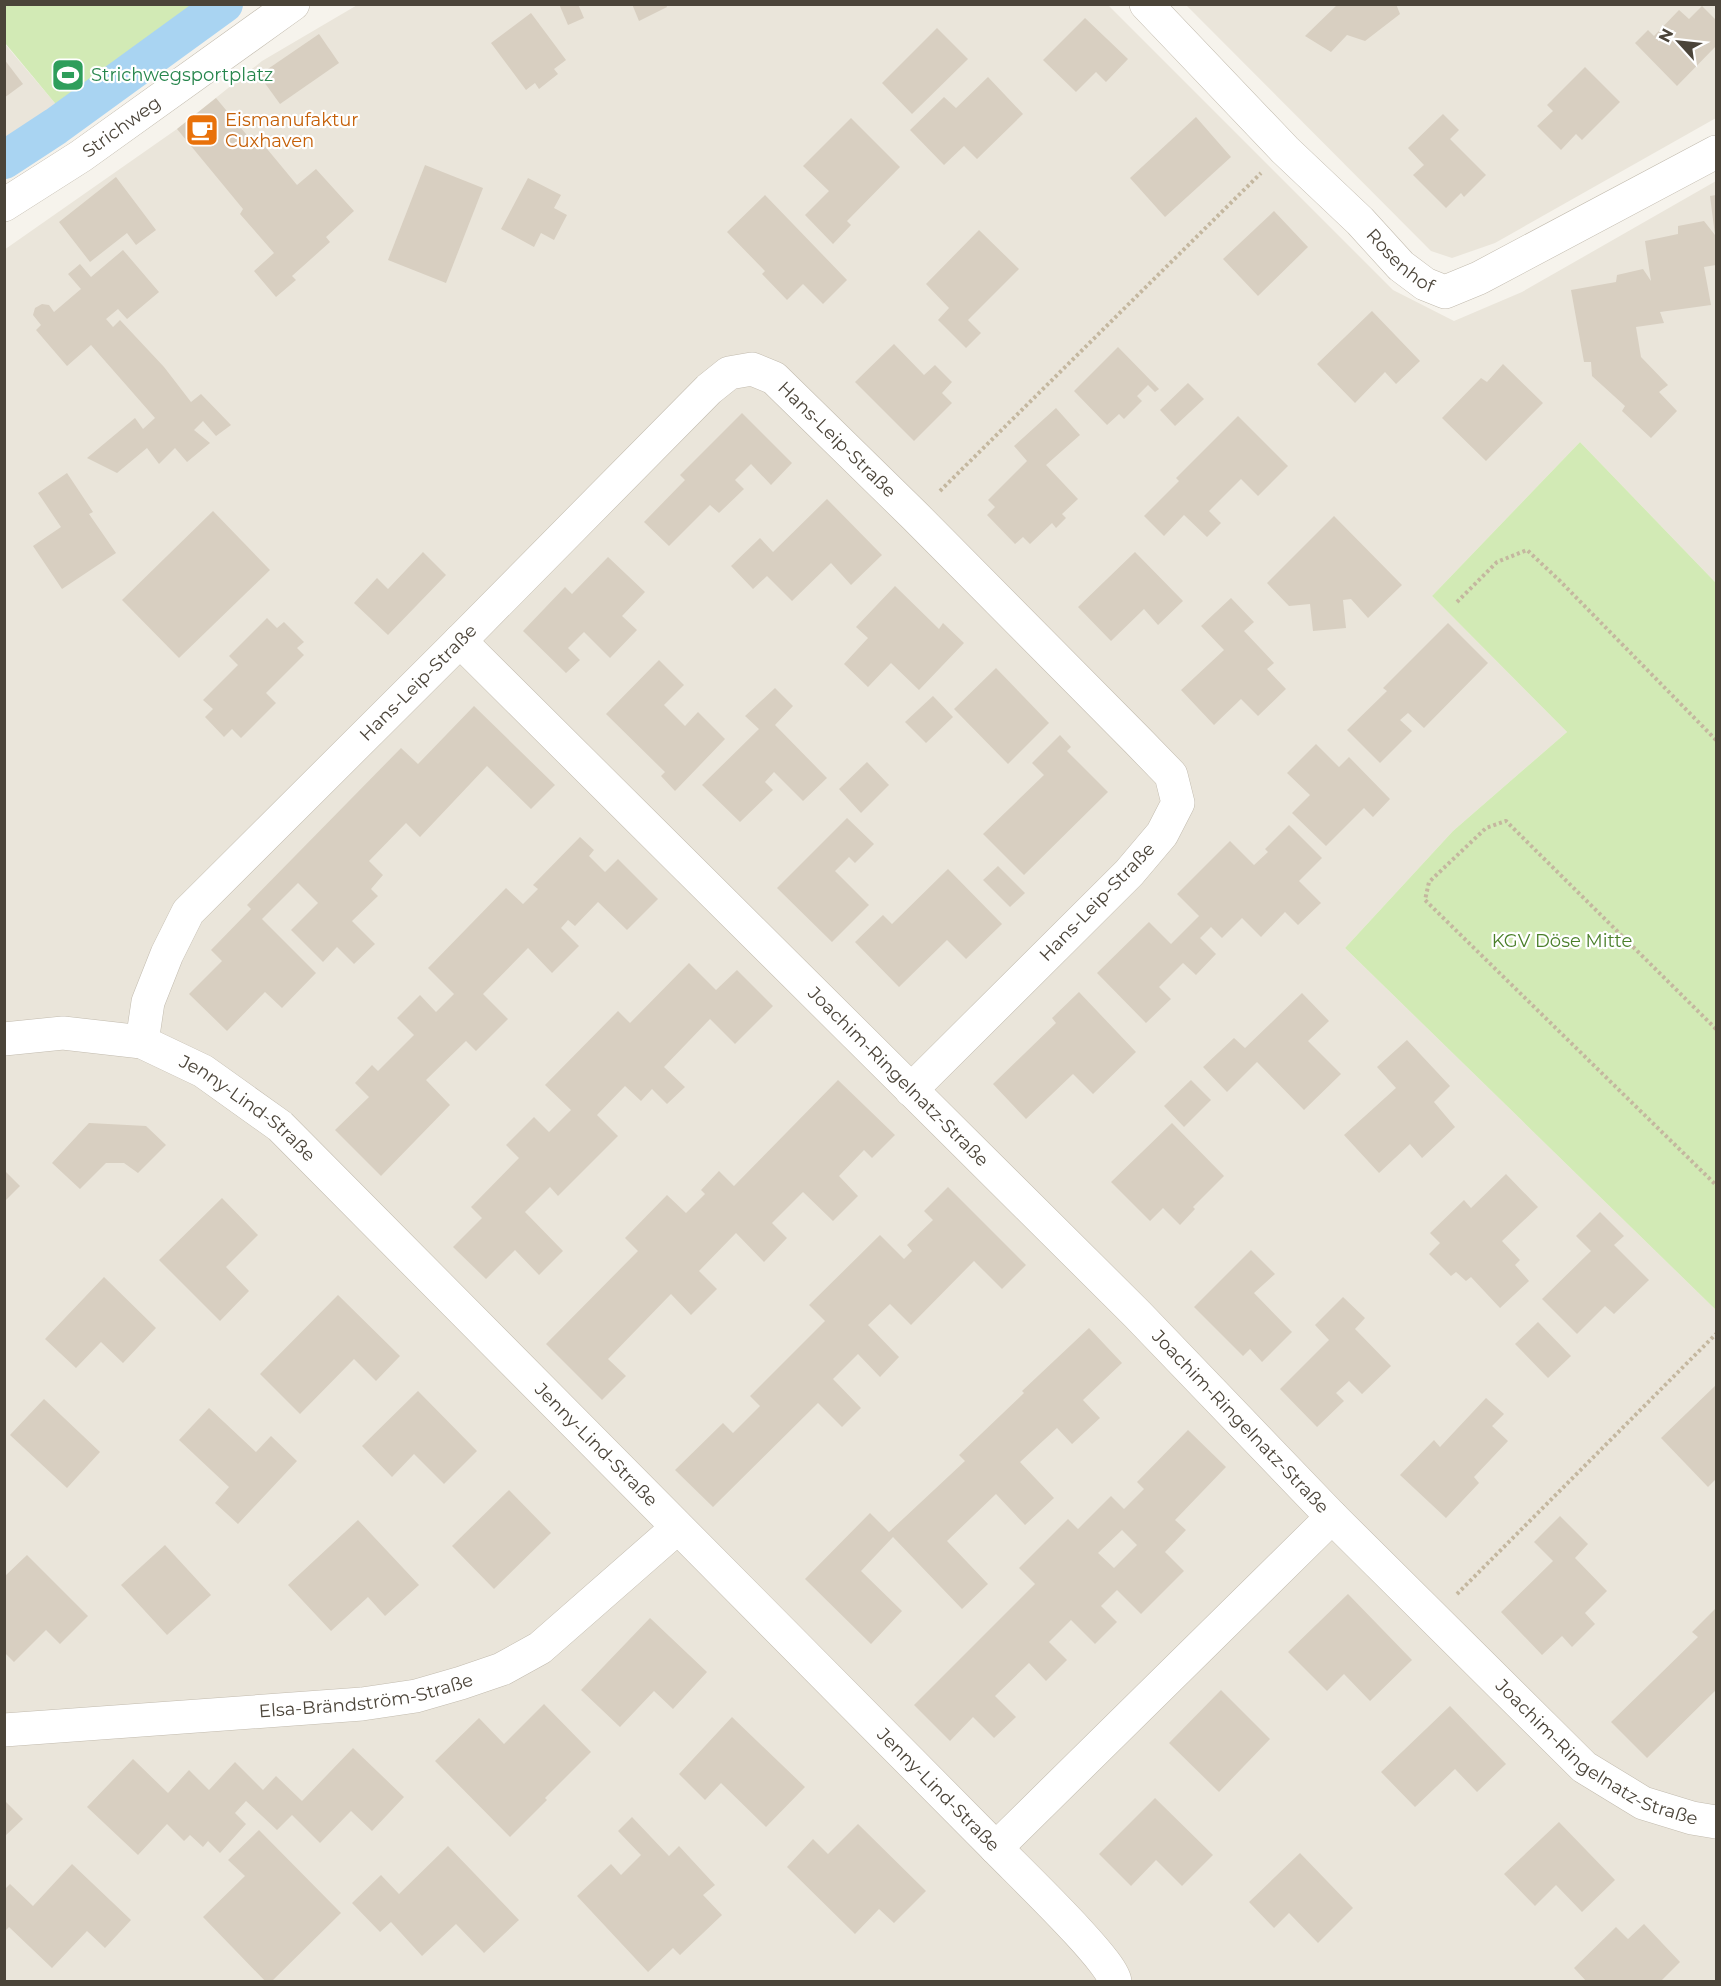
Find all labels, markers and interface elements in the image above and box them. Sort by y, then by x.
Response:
north arrow [1649,12,1709,72]
text: N [1655,25,1677,45]
sports icon: Strichwegsportplatz [50,57,86,93]
place label: Strichwegsportplatz [91,64,273,86]
street label: Strichweg [78,92,165,163]
place label: Eismanufaktur Cuxhaven [225,109,359,152]
cafe icon: Eismanufaktur Cuxhaven [184,112,220,148]
street label: Rosenhof [1361,224,1438,298]
street label: Hans-Leip-Straße [773,377,901,502]
street label: Hans-Leip-Straße [355,619,482,746]
street label: Hans-Leip-Straße [1035,838,1159,966]
park label: KGV Döse Mitte [1492,930,1632,952]
street label: Joachim-Ringelnatz-Straße [803,981,993,1171]
street label: Jenny-Lind-Straße [175,1050,320,1166]
street label: Joachim-Ringelnatz-Straße [1147,1325,1334,1518]
street label: Jenny-Lind-Straße [530,1378,662,1511]
street label: Elsa-Brändström-Straße [258,1669,476,1722]
street label: Joachim-Ringelnatz-Straße [1490,1674,1699,1830]
street label: Jenny-Lind-Straße [872,1723,1004,1856]

